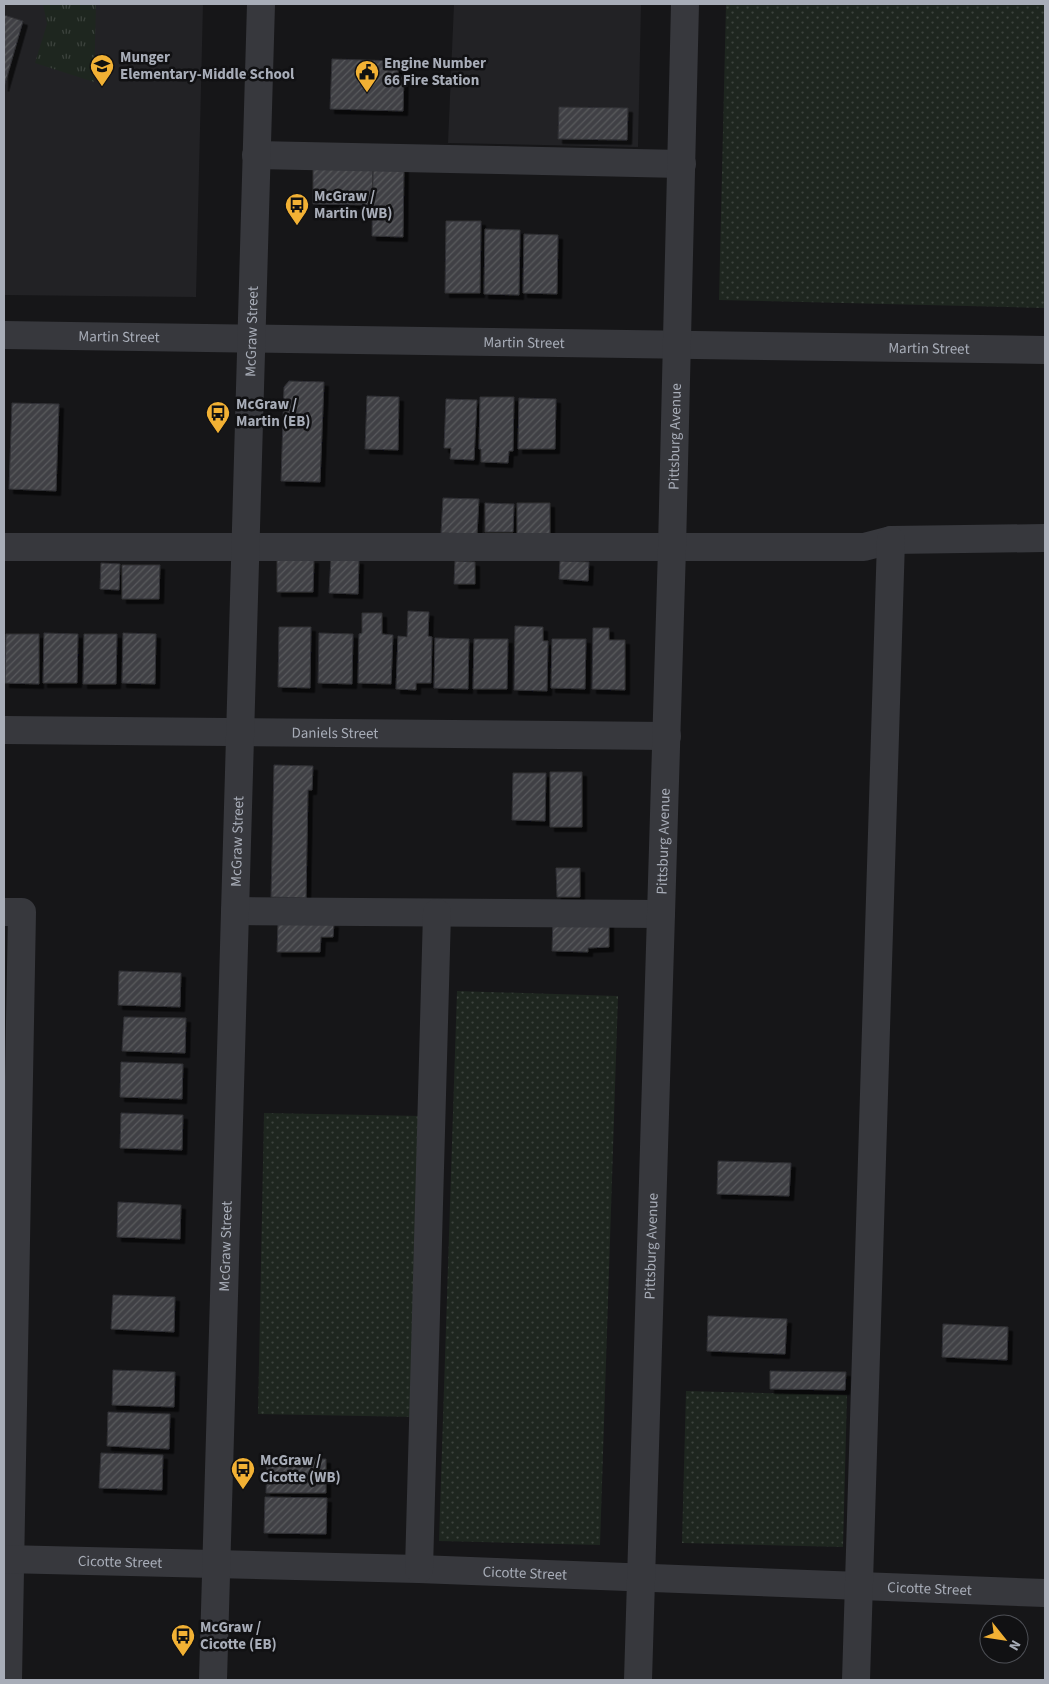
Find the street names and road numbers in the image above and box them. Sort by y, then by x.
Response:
street label: McGraw Street [240,286,263,377]
street label: Martin Street [78,326,160,348]
street label: Martin Street [483,331,565,354]
street label: Martin Street [888,337,970,359]
street label: Pittsburg Avenue [663,383,686,490]
street label: Daniels Street [291,722,379,744]
street label: Pittsburg Avenue [651,788,675,895]
street label: McGraw Street [225,796,249,887]
street label: Pittsburg Avenue [639,1193,663,1300]
street label: McGraw Street [214,1200,237,1292]
street label: Cicotte Street [78,1550,162,1573]
street label: Cicotte Street [482,1561,567,1585]
street label: Cicotte Street [887,1576,972,1601]

